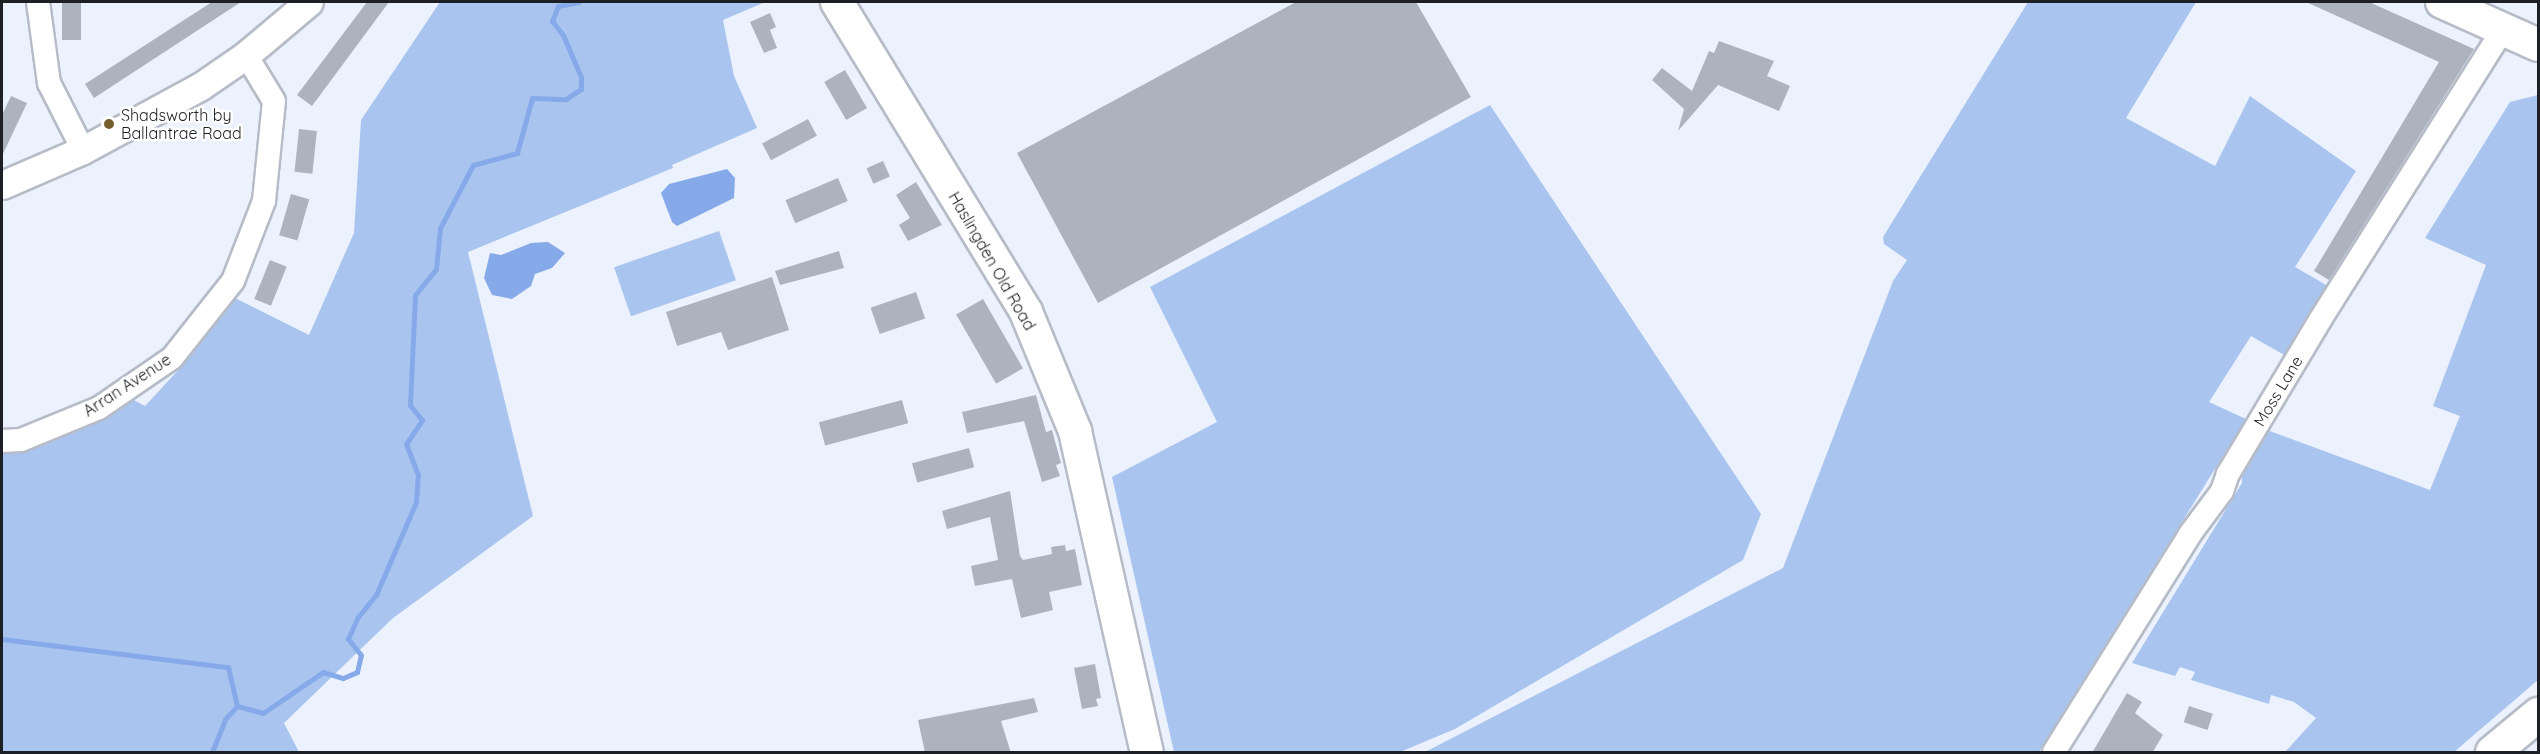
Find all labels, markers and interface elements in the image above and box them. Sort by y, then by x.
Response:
place label: Shadsworth by Ballantrae Road [121,105,242,143]
marker: Shadsworth by Ballantrae Road [102,117,116,131]
street label: Haslingden Old Road [945,188,1039,334]
street label: Arran Avenue [80,350,174,420]
street label: Moss Lane [2249,352,2307,430]

